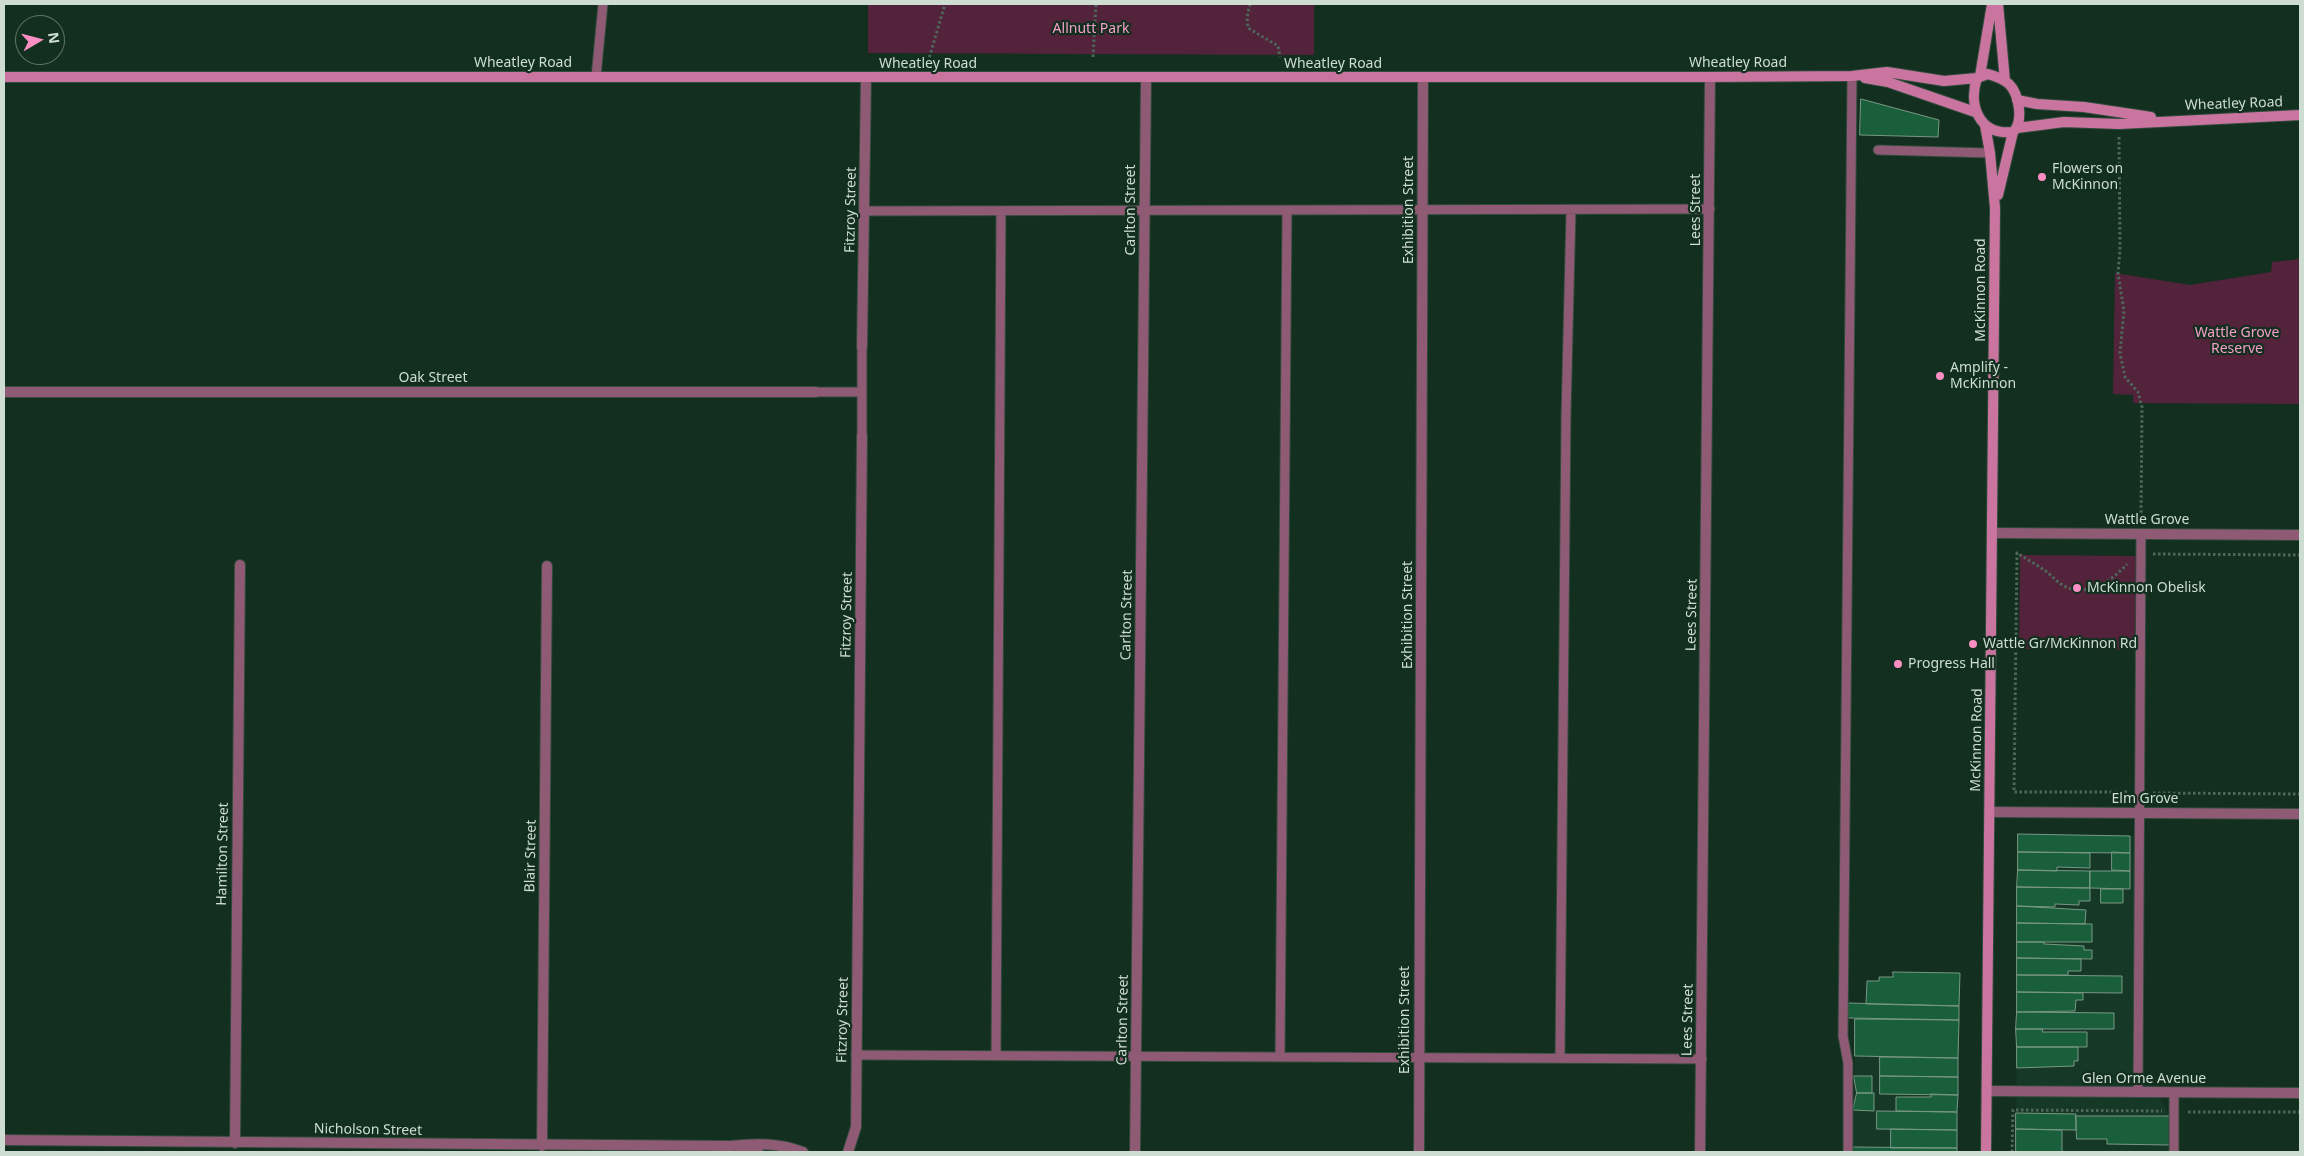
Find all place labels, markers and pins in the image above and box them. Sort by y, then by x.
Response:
place label: Flowers on McKinnon [2052,161,2123,193]
marker: Flowers on McKinnon [2036,171,2048,183]
place label: Amplify - McKinnon [1950,360,2016,392]
marker: Amplify - McKinnon [1934,370,1946,382]
place label: McKinnon Obelisk [2087,580,2206,596]
marker: McKinnon Obelisk [2071,582,2083,594]
place label: Wattle Gr/McKinnon Rd [1983,636,2137,652]
marker: Wattle Gr/McKinnon Rd [1967,638,1979,650]
place label: Progress Hall [1908,656,1995,672]
marker: Progress Hall [1892,658,1904,670]

